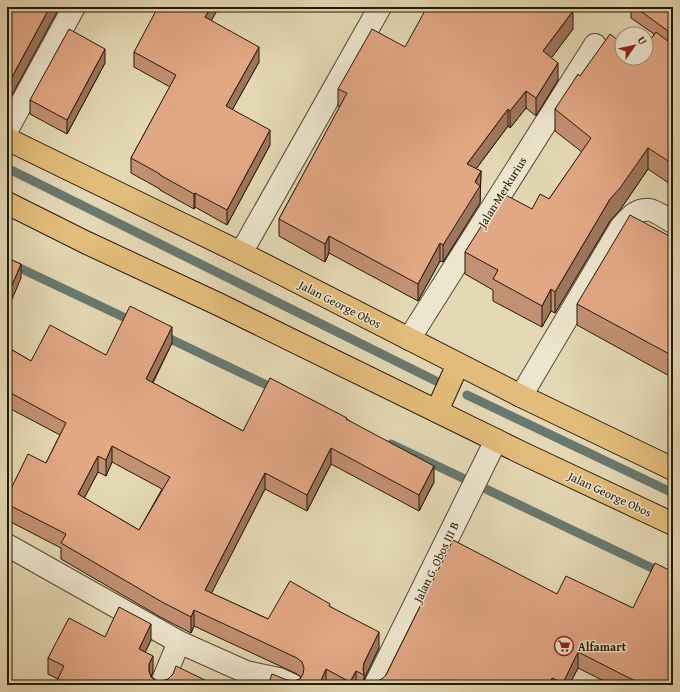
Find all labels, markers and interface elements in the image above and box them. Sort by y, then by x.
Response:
north arrow [614,26,654,66]
text: U [634,33,651,48]
street label: Jalan Merkurius [472,153,531,232]
street label: Jalan George Obos [294,275,384,332]
street label: Jalan George Obos [564,466,655,521]
street label: Jalan G. Obos III B [408,519,463,607]
supermarket icon: Alfamart [553,635,575,657]
place label: Alfamart [578,638,627,655]

